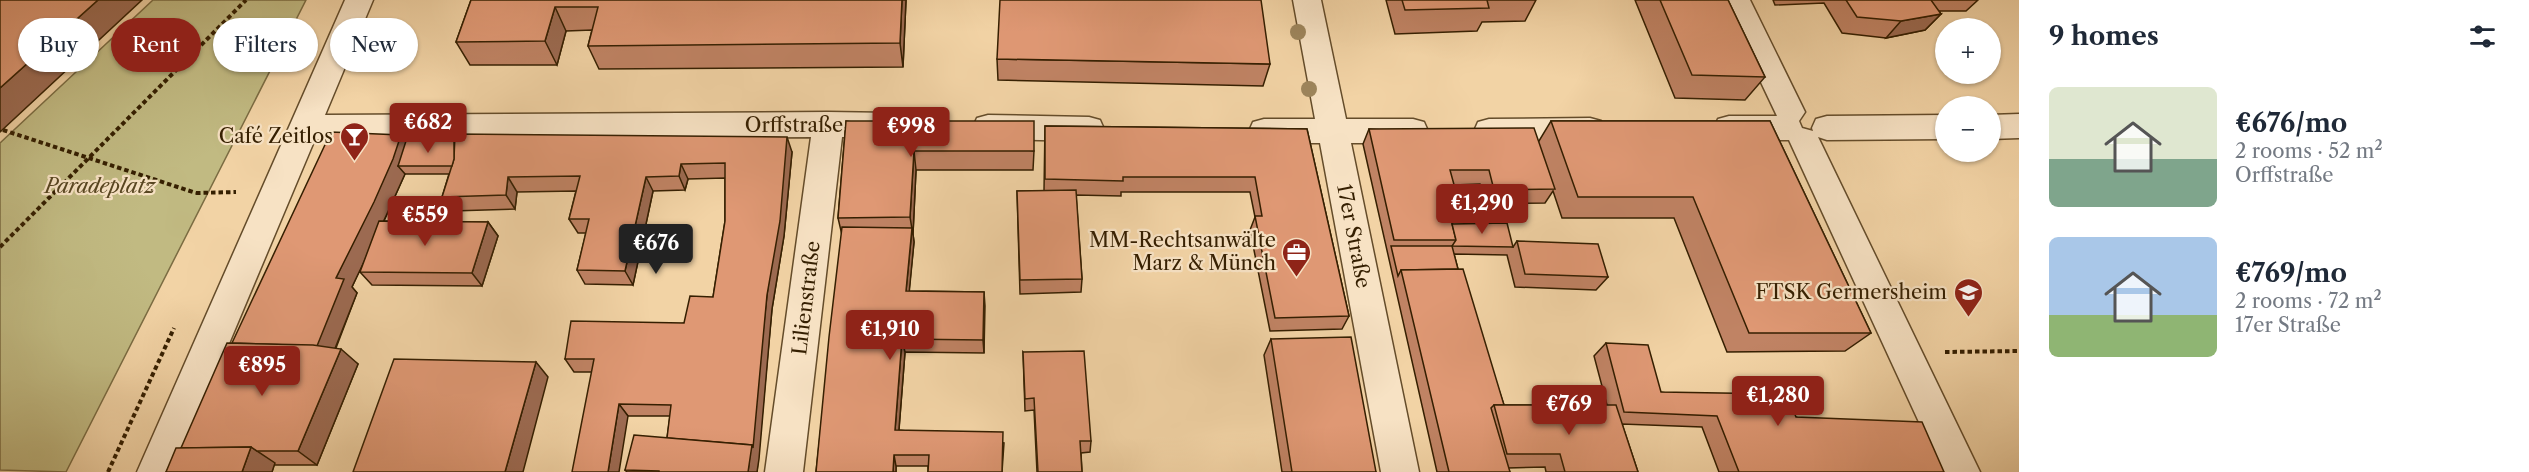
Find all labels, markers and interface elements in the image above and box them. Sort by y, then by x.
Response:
chip: Buy [18,18,99,72]
chip: Rent [111,18,201,72]
chip: Filters [213,18,318,72]
chip: New [330,18,418,72]
map controls [1935,18,2001,162]
button: + [1935,18,2001,84]
text: 9 homes [2049,20,2159,52]
icon: filters [2466,20,2499,53]
button: − [1935,96,2001,162]
pin: €682 [392,103,464,154]
pin: €998 [875,107,947,158]
text: €676/mo [2235,107,2347,139]
text: €682 [404,110,452,134]
icon: home [2097,111,2169,183]
street label: Orffstraße [745,113,843,137]
text: €998 [887,114,935,138]
bar icon: Café Zeitlos [338,120,370,162]
place label: Café Zeitlos [219,124,333,148]
text: 2 rooms · 52 m² [2235,139,2383,163]
text: Orffstraße [2235,163,2333,187]
park label: Paradeplatz [43,174,157,198]
street label: 17er Straße [1332,182,1376,290]
pin: €1,290 [1433,184,1531,235]
text: €1,290 [1450,191,1514,215]
pin: €559 [389,196,461,247]
text: €559 [402,203,448,227]
pin: €676 [620,224,692,275]
place label: MM-Rechtsanwälte Marz & Münch [1089,228,1276,275]
text: €676 [633,231,679,255]
office icon: MM-Rechtsanwälte Marz & Münch [1281,236,1313,278]
street label: Lilienstraße [787,240,825,356]
text: €769/mo [2235,257,2347,289]
icon: home [2097,261,2169,333]
school or university icon: FTSK Germersheim [1952,276,1984,318]
place label: FTSK Germersheim [1756,280,1947,304]
text: 2 rooms · 72 m² [2235,289,2382,313]
pin: €1,910 [841,310,939,361]
text: 17er Straße [2235,313,2341,337]
text: €1,910 [860,317,920,341]
pin: €895 [226,346,298,397]
text: €895 [238,353,286,377]
pin: €1,280 [1729,376,1827,427]
text: €1,280 [1746,383,1810,407]
pin: €769 [1533,385,1605,436]
text: €769 [1546,392,1592,416]

